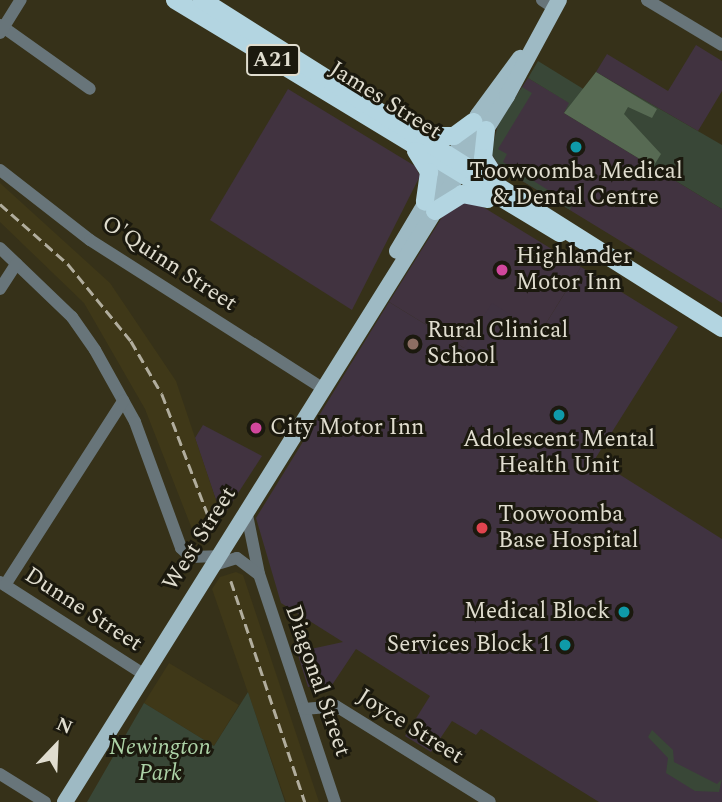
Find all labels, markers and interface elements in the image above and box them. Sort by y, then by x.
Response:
road number: A21 [245,42,301,78]
street label: James Street [324,56,446,146]
marker: Toowoomba Medical & Dental Centre [568,139,584,155]
place label: Toowoomba Medical & Dental Centre [469,158,683,212]
street label: O'Quinn Street [96,210,242,318]
place label: Highlander Motor Inn [516,243,632,297]
marker: Highlander Motor Inn [494,262,510,278]
place label: Rural Clinical School [427,317,568,371]
marker: Rural Clinical School [405,336,421,352]
marker: Adolescent Mental Health Unit [551,407,567,423]
place label: City Motor Inn [270,414,424,442]
marker: City Motor Inn [248,420,264,436]
place label: Adolescent Mental Health Unit [463,426,655,480]
street label: West Street [157,482,243,596]
place label: Toowoomba Base Hospital [498,501,638,555]
marker: Toowoomba Base Hospital [472,518,492,538]
street label: Dunne Street [19,562,147,658]
place label: Medical Block [464,598,610,626]
street label: Diagonal Street [278,602,356,760]
marker: Medical Block [616,604,632,620]
place label: Services Block 1 [387,631,551,659]
marker: Services Block 1 [557,637,573,653]
street label: Joyce Street [352,683,468,771]
text: N [52,710,77,743]
north arrow [21,711,91,781]
park label: Newington Park [109,734,211,788]

